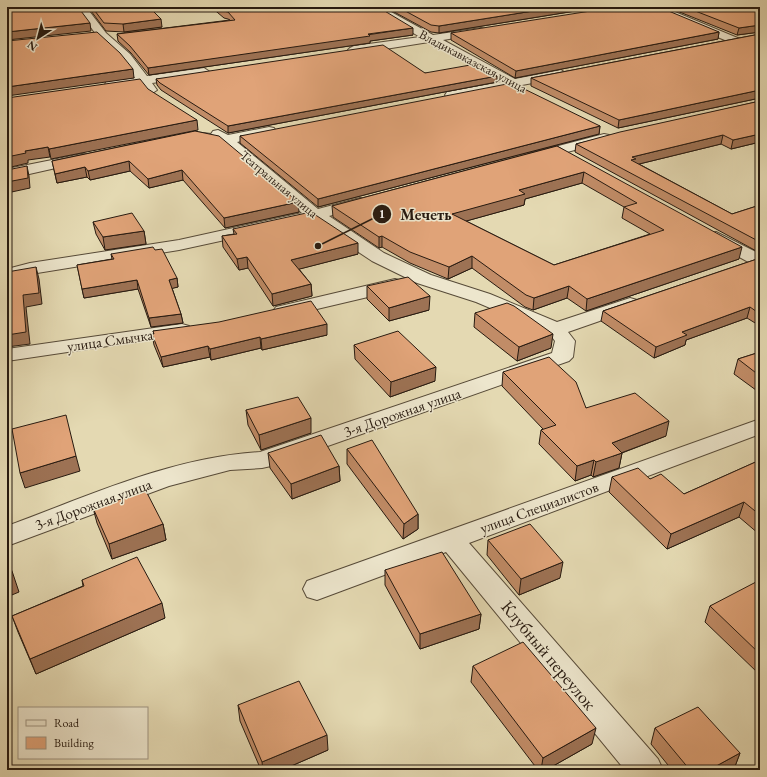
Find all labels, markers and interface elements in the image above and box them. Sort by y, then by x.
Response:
north arrow [18,18,58,58]
street label: Владикавказская улица [416,25,531,97]
text: N [24,38,40,54]
street label: Театральная улица [237,146,322,222]
callout: Мечеть [372,200,460,228]
text: Мечеть [400,204,452,225]
text: 1 [379,206,385,222]
street label: улица Смычка [66,325,154,355]
street label: 3-я Дорожная улица [341,383,463,441]
street label: 3-я Дорожная улица [32,474,154,534]
street label: улица Специалистов [477,477,601,537]
street label: Клубный переулок [496,595,602,715]
legend [18,707,148,759]
text: Road [54,715,80,731]
text: Building [54,735,95,751]

